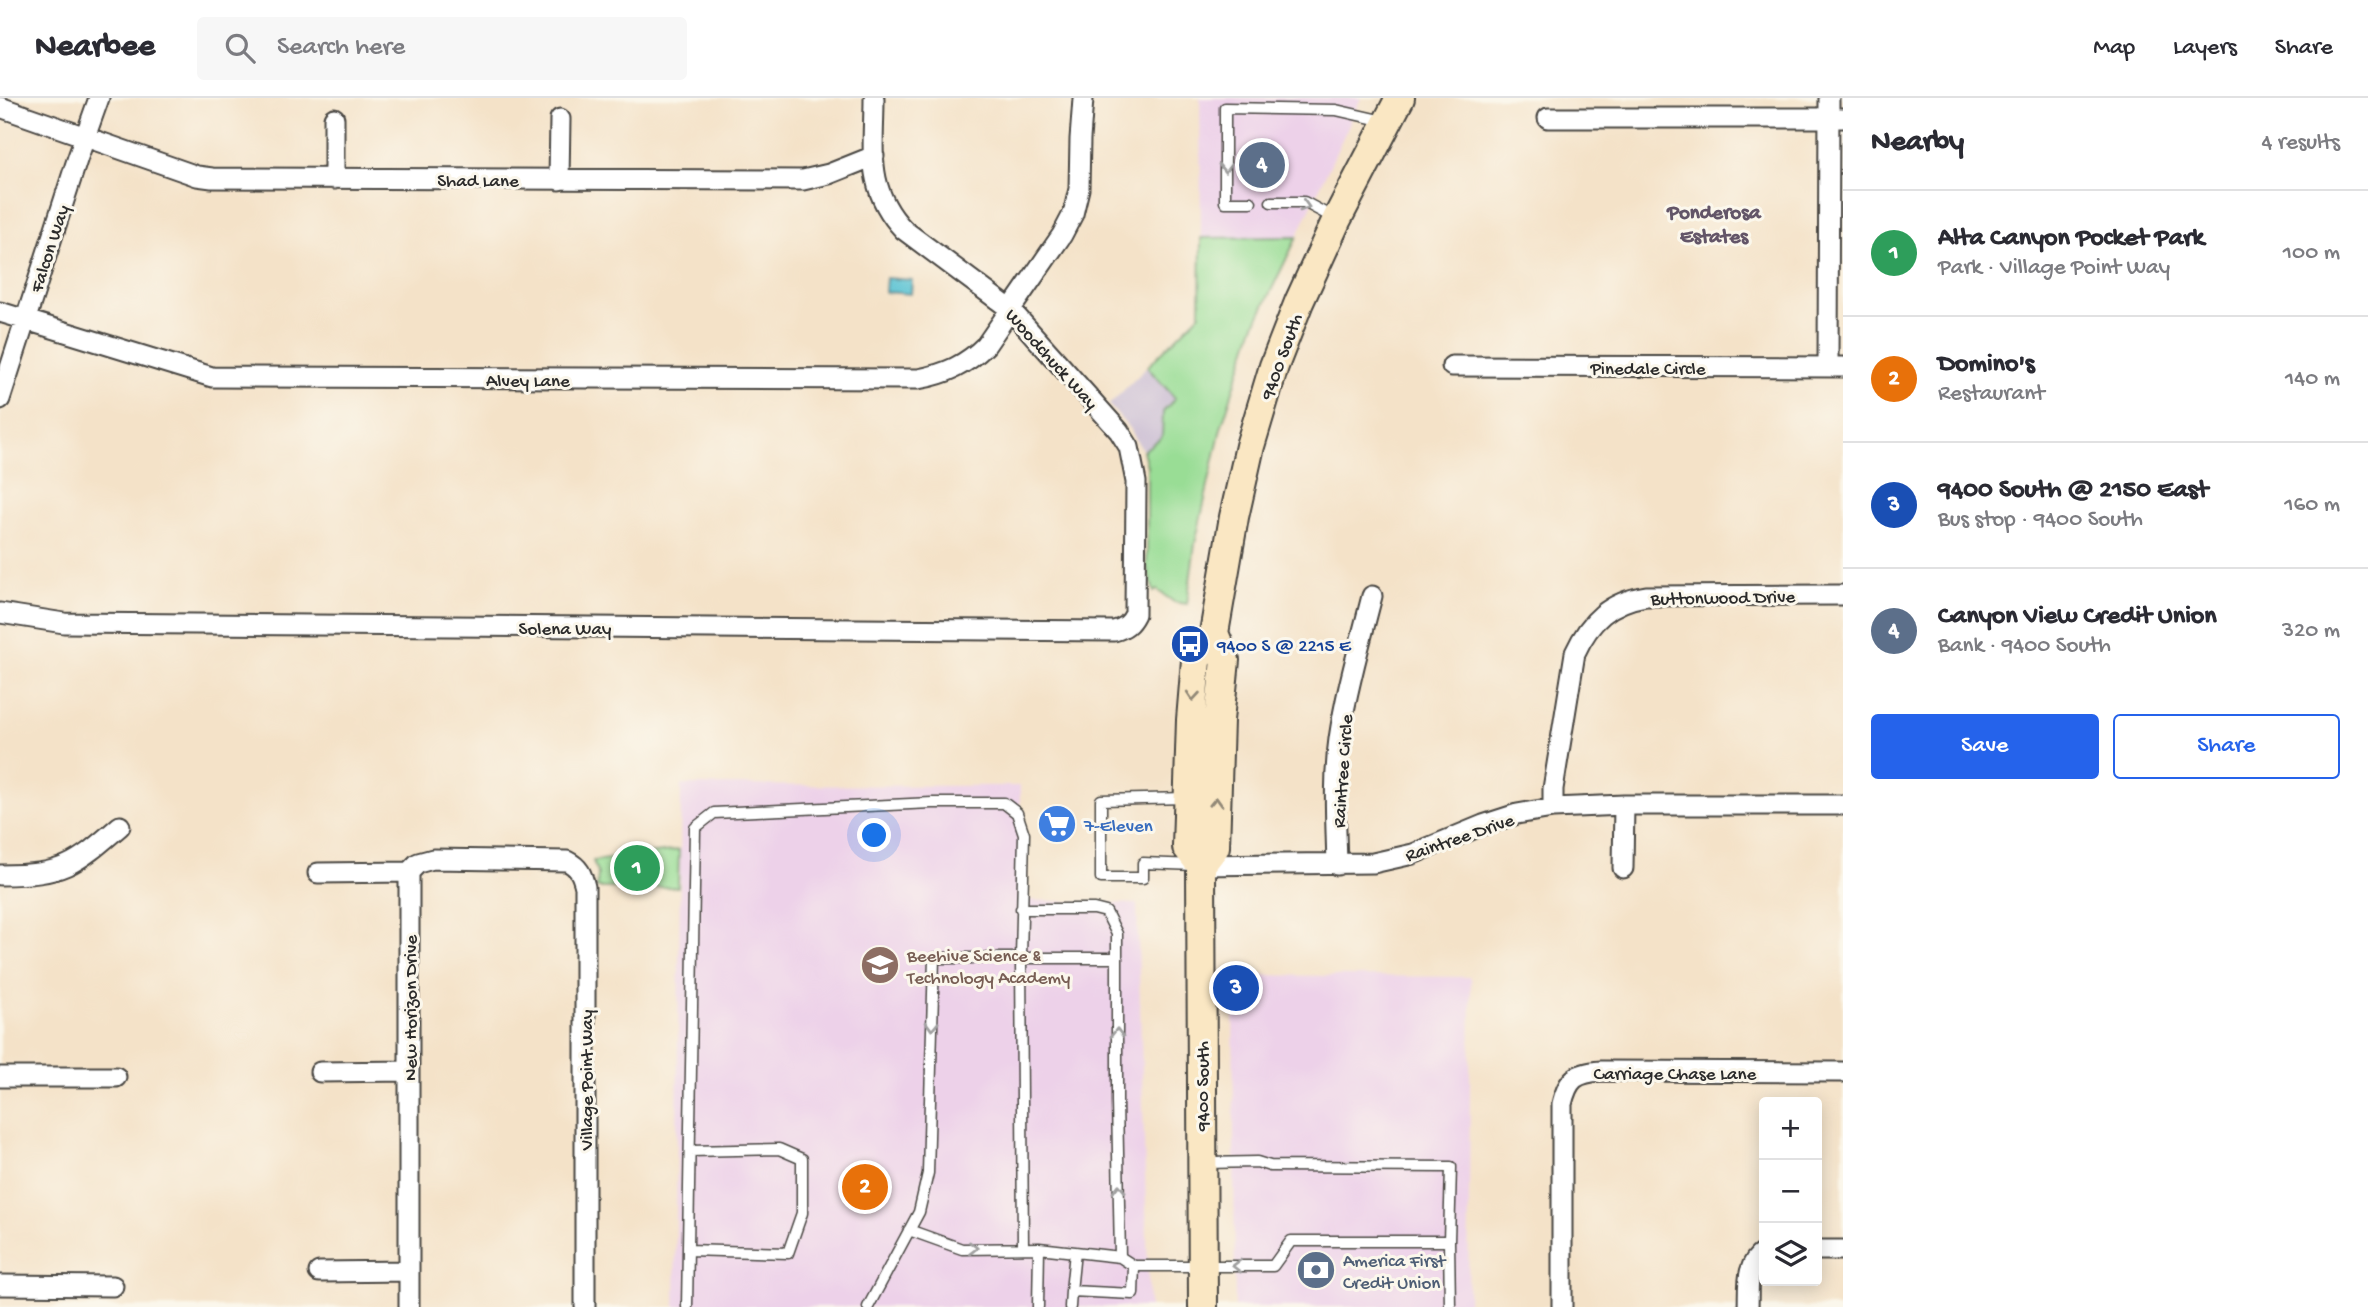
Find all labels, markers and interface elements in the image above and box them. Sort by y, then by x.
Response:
search box [197,17,687,80]
text: Nearbee [35,29,155,67]
icon: search [221,29,259,67]
text: Search here [277,33,405,64]
text: Map [2093,34,2135,63]
text: Layers [2173,34,2237,63]
text: Share [2275,34,2333,63]
text: Nearby [1871,126,1964,161]
text: 4 results [2261,130,2340,157]
pin: 4 [1239,139,1285,191]
one-way arrow [1217,164,1233,174]
street label: Shad Lane [437,171,519,194]
one-way arrow [1299,197,1311,212]
street label: Falcon Way [26,202,76,297]
district label: Ponderosa Estates [1666,202,1762,251]
text: Alta Canyon Pocket Park [1938,224,2204,255]
text: 1 [1889,240,1899,267]
text: 100 m [2283,240,2340,267]
text: Park · Village Point Way [1938,255,2170,282]
street label: Woodchuck Way [999,305,1102,416]
street label: 9400 South [1257,311,1310,404]
text: Domino's [1938,350,2035,381]
street label: Pinedale Circle [1589,359,1706,382]
text: 2 [1888,366,1900,393]
text: 140 m [2285,366,2340,393]
street label: Alvey Lane [486,371,570,394]
text: Restaurant [1938,381,2045,408]
text: 9400 South @ 2150 East [1938,476,2208,507]
text: 3 [1888,492,1900,519]
text: 160 m [2284,492,2340,519]
text: Bus stop · 9400 South [1938,507,2143,534]
street label: Buttonwood Drive [1650,587,1796,612]
text: Canyon View Credit Union [1938,602,2217,633]
text: 4 [1889,618,1899,645]
text: 320 m [2282,618,2340,645]
street label: Solena Way [519,619,612,642]
bus stop icon: 9400 S @ 2215 E [1169,623,1211,665]
text: Bank · 9400 South [1938,633,2111,660]
place label: 9400 S @ 2215 E [1216,636,1352,659]
one-way arrow [1186,691,1201,702]
street label: Raintree Circle [1329,713,1360,829]
button: Save [1871,714,2099,779]
button: Share [2113,714,2340,779]
one-way arrow [1208,796,1224,806]
supermarket icon: 7-Eleven [1036,803,1078,845]
street label: Raintree Drive [1403,810,1518,869]
place label: 7-Eleven [1083,816,1153,839]
your location [857,818,891,852]
pin: 1 [614,842,660,894]
street label: New Horizon Drive [401,935,424,1081]
school or university icon: Beehive Science & Technology Academy [859,944,901,986]
place label: Beehive Science & Technology Academy [906,946,1071,991]
pin: 3 [1213,962,1259,1014]
street label: Village Point Way [577,1009,600,1151]
one-way arrow [924,1021,940,1032]
one-way arrow [1109,1027,1125,1038]
street label: 9400 South [1193,1041,1216,1132]
street label: Carriage Chase Lane [1594,1064,1757,1087]
map controls [1759,1097,1822,1286]
button: + [1759,1097,1822,1160]
button: − [1759,1160,1822,1223]
pin: 2 [842,1161,888,1213]
one-way arrow [1111,1183,1126,1194]
button: layers [1759,1223,1822,1286]
one-way arrow [968,1240,978,1256]
bank icon: America First Credit Union [1295,1249,1337,1291]
place label: America First Credit Union [1343,1251,1447,1296]
one-way arrow [1232,1258,1242,1274]

